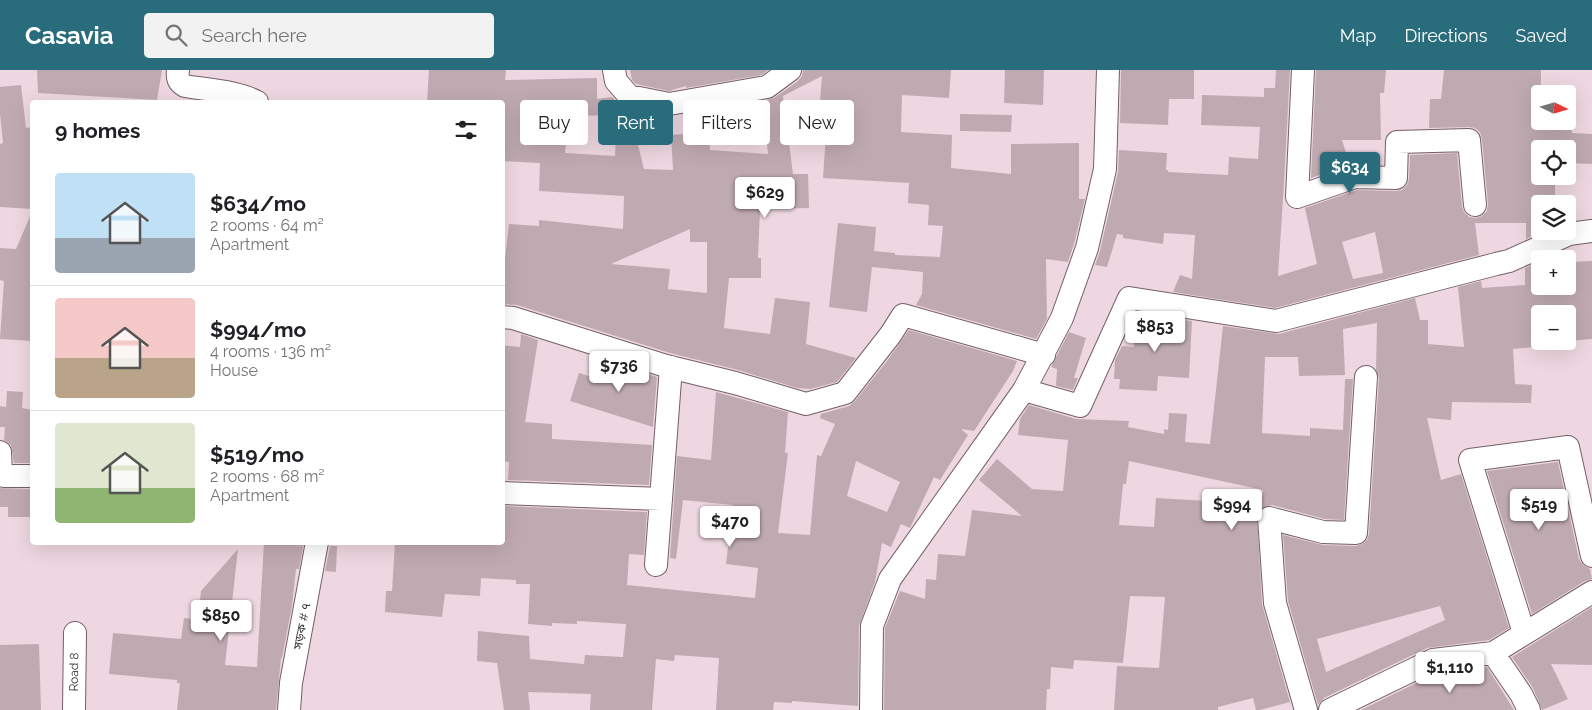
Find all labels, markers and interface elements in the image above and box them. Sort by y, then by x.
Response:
search box [144,13,494,58]
text: Casavia [25,21,114,50]
icon: search [162,21,190,49]
text: Search here [202,24,307,46]
text: Map [1340,25,1376,46]
text: Directions [1404,25,1488,46]
text: Saved [1516,25,1567,46]
north arrow [1531,85,1576,130]
map controls [1531,85,1576,350]
chip: Buy [520,100,588,145]
chip: Rent [598,100,673,145]
chip: Filters [683,100,770,145]
chip: New [780,100,854,145]
icon: filters [452,116,480,144]
text: 9 homes [55,118,140,143]
button: locate [1531,140,1576,185]
pin: $634 [1320,152,1380,194]
text: $634 [1331,158,1369,177]
pin: $629 [735,176,795,219]
text: $629 [746,183,784,202]
text: $634/mo [210,191,306,216]
icon: home [95,193,155,253]
button: layers [1531,195,1576,240]
text: 2 rooms · 64 m² [210,216,324,235]
text: Apartment [210,235,289,254]
button: + [1531,250,1576,295]
button: − [1531,305,1576,350]
pin: $853 [1125,310,1185,353]
text: $994/mo [210,317,306,342]
text: $853 [1136,317,1174,336]
icon: home [95,318,155,378]
text: 4 rooms · 136 m² [210,342,331,361]
pin: $736 [589,350,649,393]
text: $736 [600,357,638,376]
text: House [210,361,258,380]
text: $519/mo [210,442,304,467]
icon: home [95,443,155,503]
text: 2 rooms · 68 m² [210,467,325,486]
text: Apartment [210,486,289,505]
pin: $994 [1202,488,1262,531]
pin: $519 [1509,488,1569,531]
text: $994 [1213,495,1251,514]
text: $519 [1521,495,1557,514]
pin: $470 [700,506,760,548]
text: $470 [711,512,749,531]
pin: $850 [191,600,251,642]
street label: সড়ক # ৭ [290,602,313,651]
text: $850 [202,606,240,625]
street label: Road 8 [67,652,81,692]
pin: $1,110 [1409,652,1491,694]
text: $1,110 [1426,658,1474,677]

